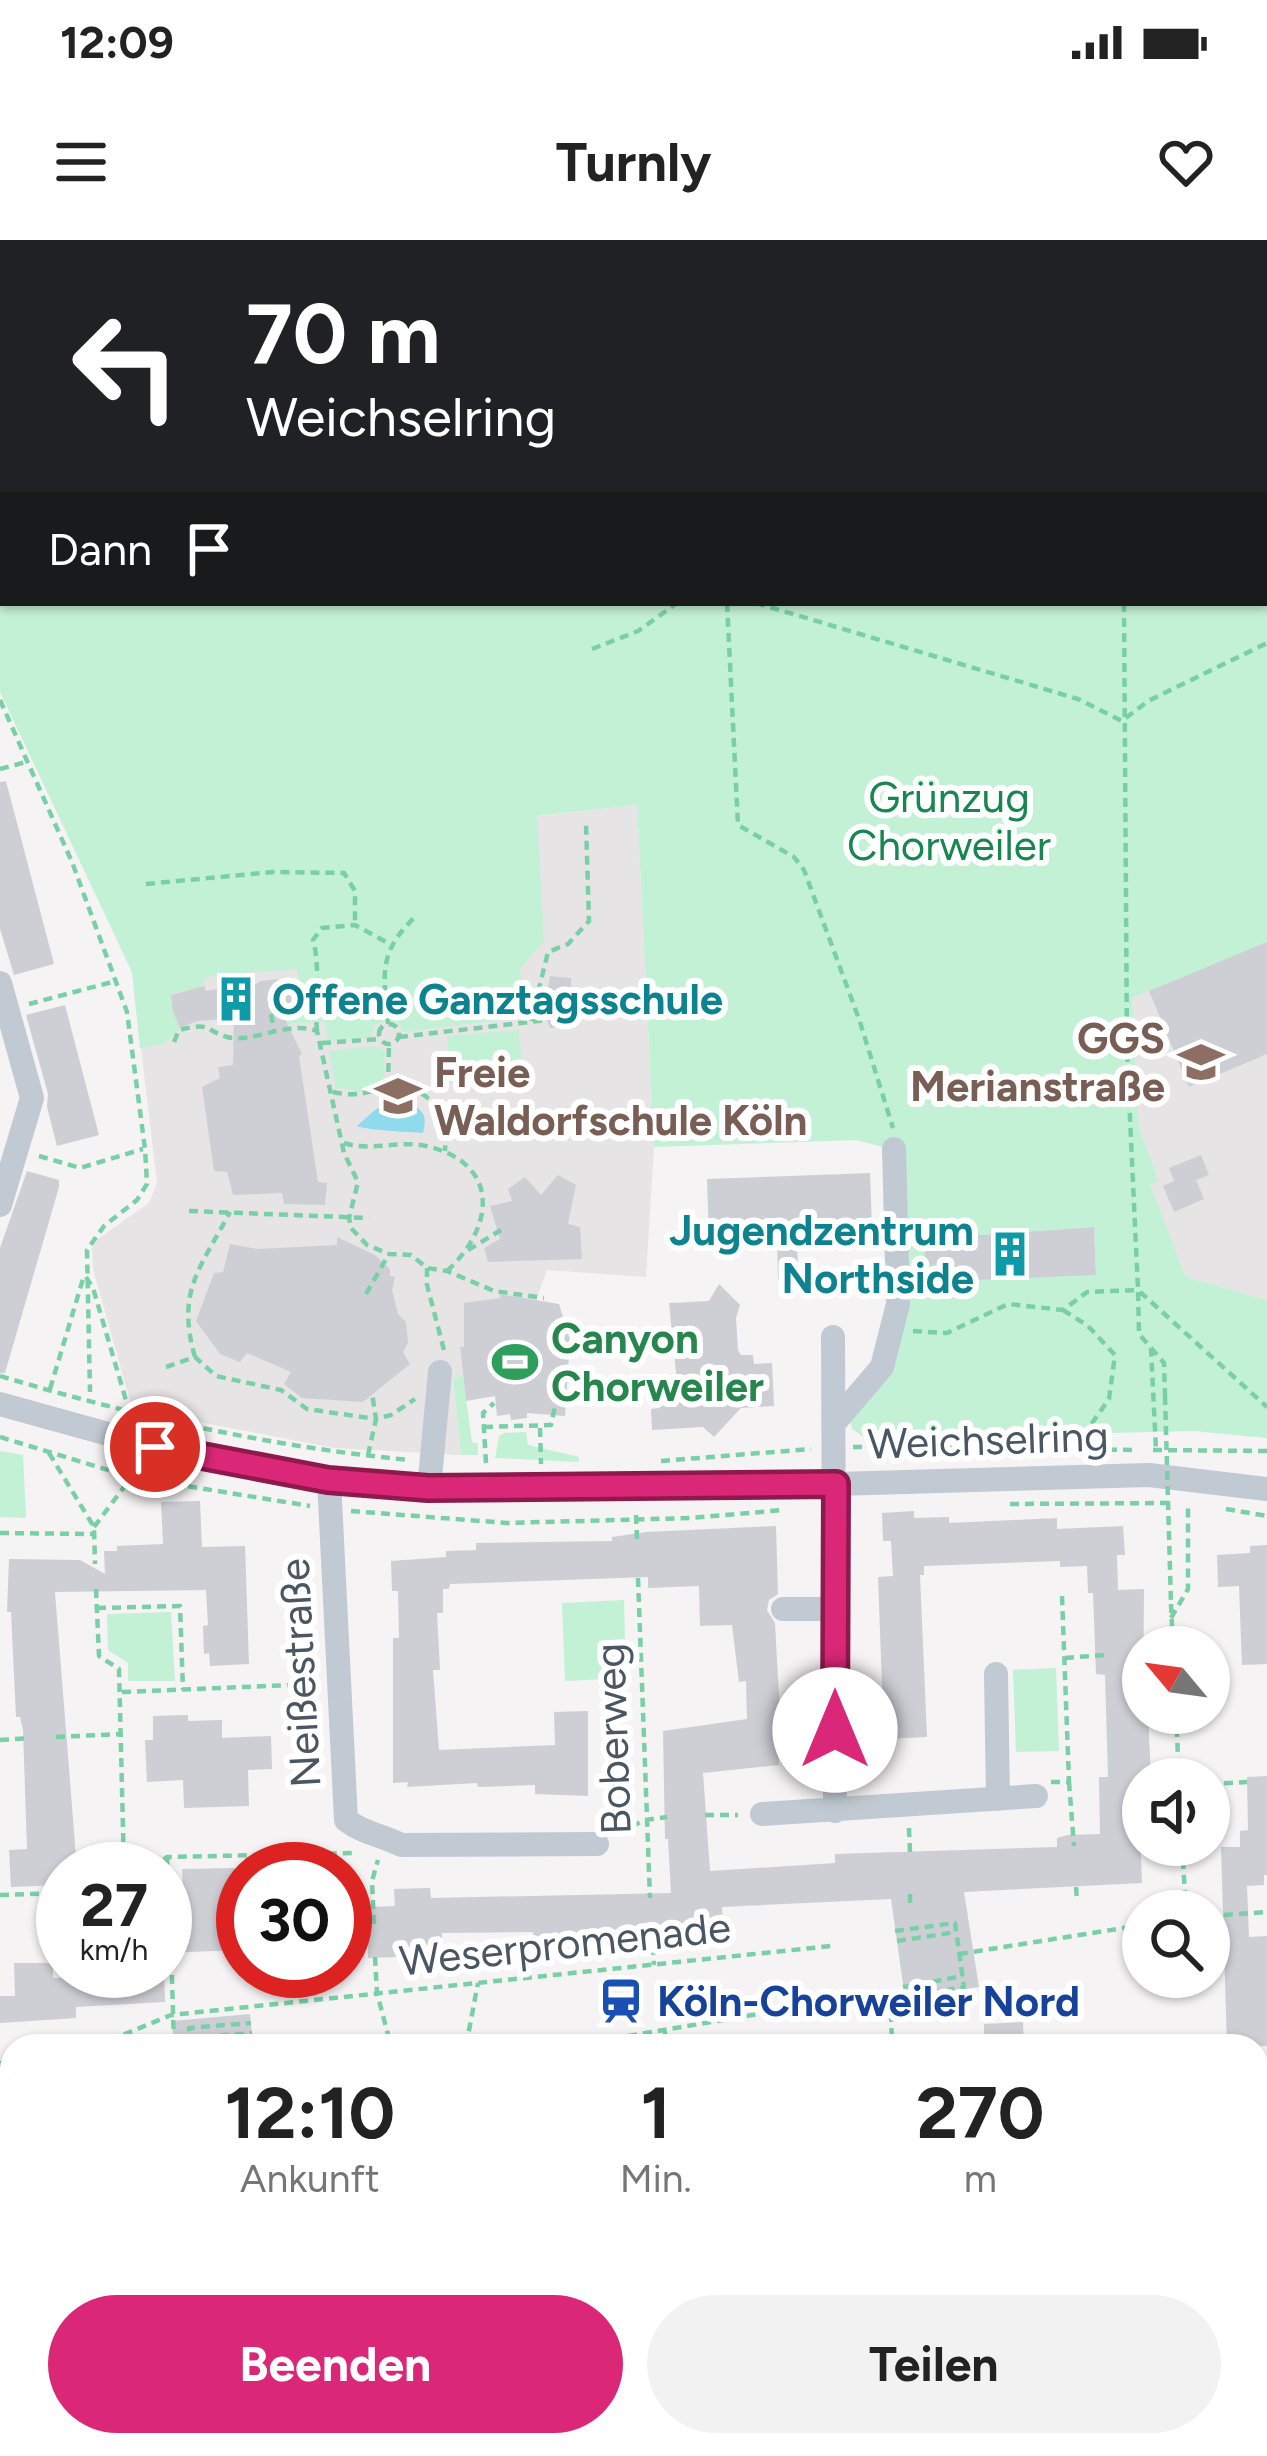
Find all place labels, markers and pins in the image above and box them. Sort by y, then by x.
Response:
building icon: Offene Ganztagsschule [211,974,261,1024]
place label: Offene Ganztagsschule [272,974,723,1025]
place label: GGS Merianstraße [910,1013,1165,1112]
school or university icon: GGS Merianstraße [1176,1037,1226,1087]
place label: Freie Waldorfschule Köln [434,1047,807,1146]
school or university icon: Freie Waldorfschule Köln [373,1071,423,1121]
place label: Jugendzentrum Northside [669,1205,974,1304]
building icon: Jugendzentrum Northside [985,1229,1035,1279]
place label: Canyon Chorweiler [551,1313,764,1412]
sports icon: Canyon Chorweiler [490,1337,540,1387]
pin [104,1396,206,1498]
station icon: Köln-Chorweiler Nord [596,1976,646,2026]
place label: Köln-Chorweiler Nord [657,1976,1080,2027]

